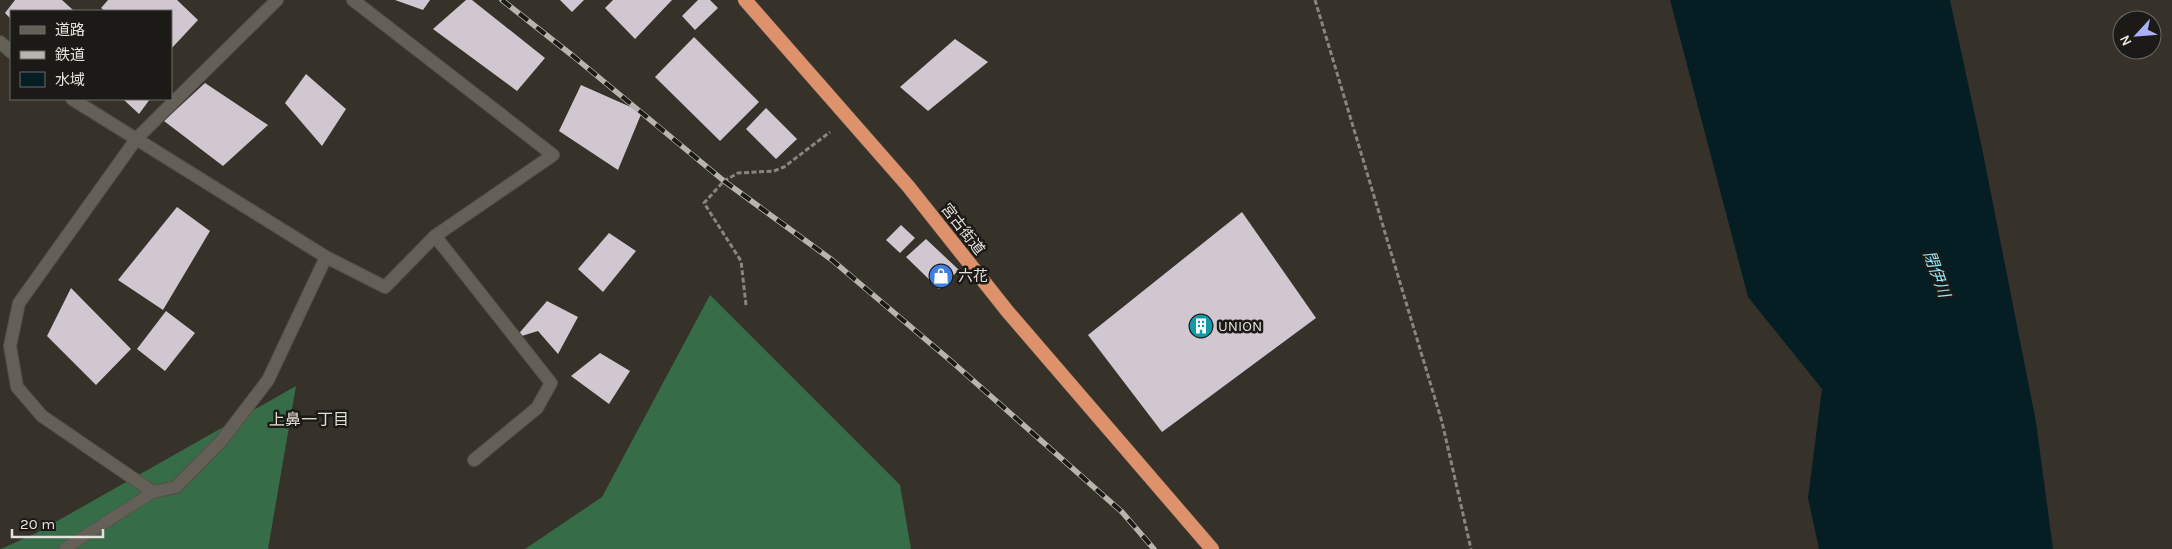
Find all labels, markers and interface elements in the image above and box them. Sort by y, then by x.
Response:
legend [10,10,172,100]
north arrow [2112,10,2162,60]
text: 道路 [55,21,85,39]
text: N [2116,32,2136,49]
text: 鉄道 [55,46,85,64]
text: 水域 [55,71,85,89]
street label: 宮古街道 [937,200,989,258]
water label: 閉伊川 [1920,248,1955,302]
shop icon: 六花 [928,263,954,289]
place label: 六花 [958,267,988,285]
building icon: UNION [1188,313,1214,339]
place label: UNION [1218,317,1262,335]
district label: 上鼻一丁目 [269,410,349,429]
scale bar [12,506,104,538]
text: 20 m [20,515,55,533]

